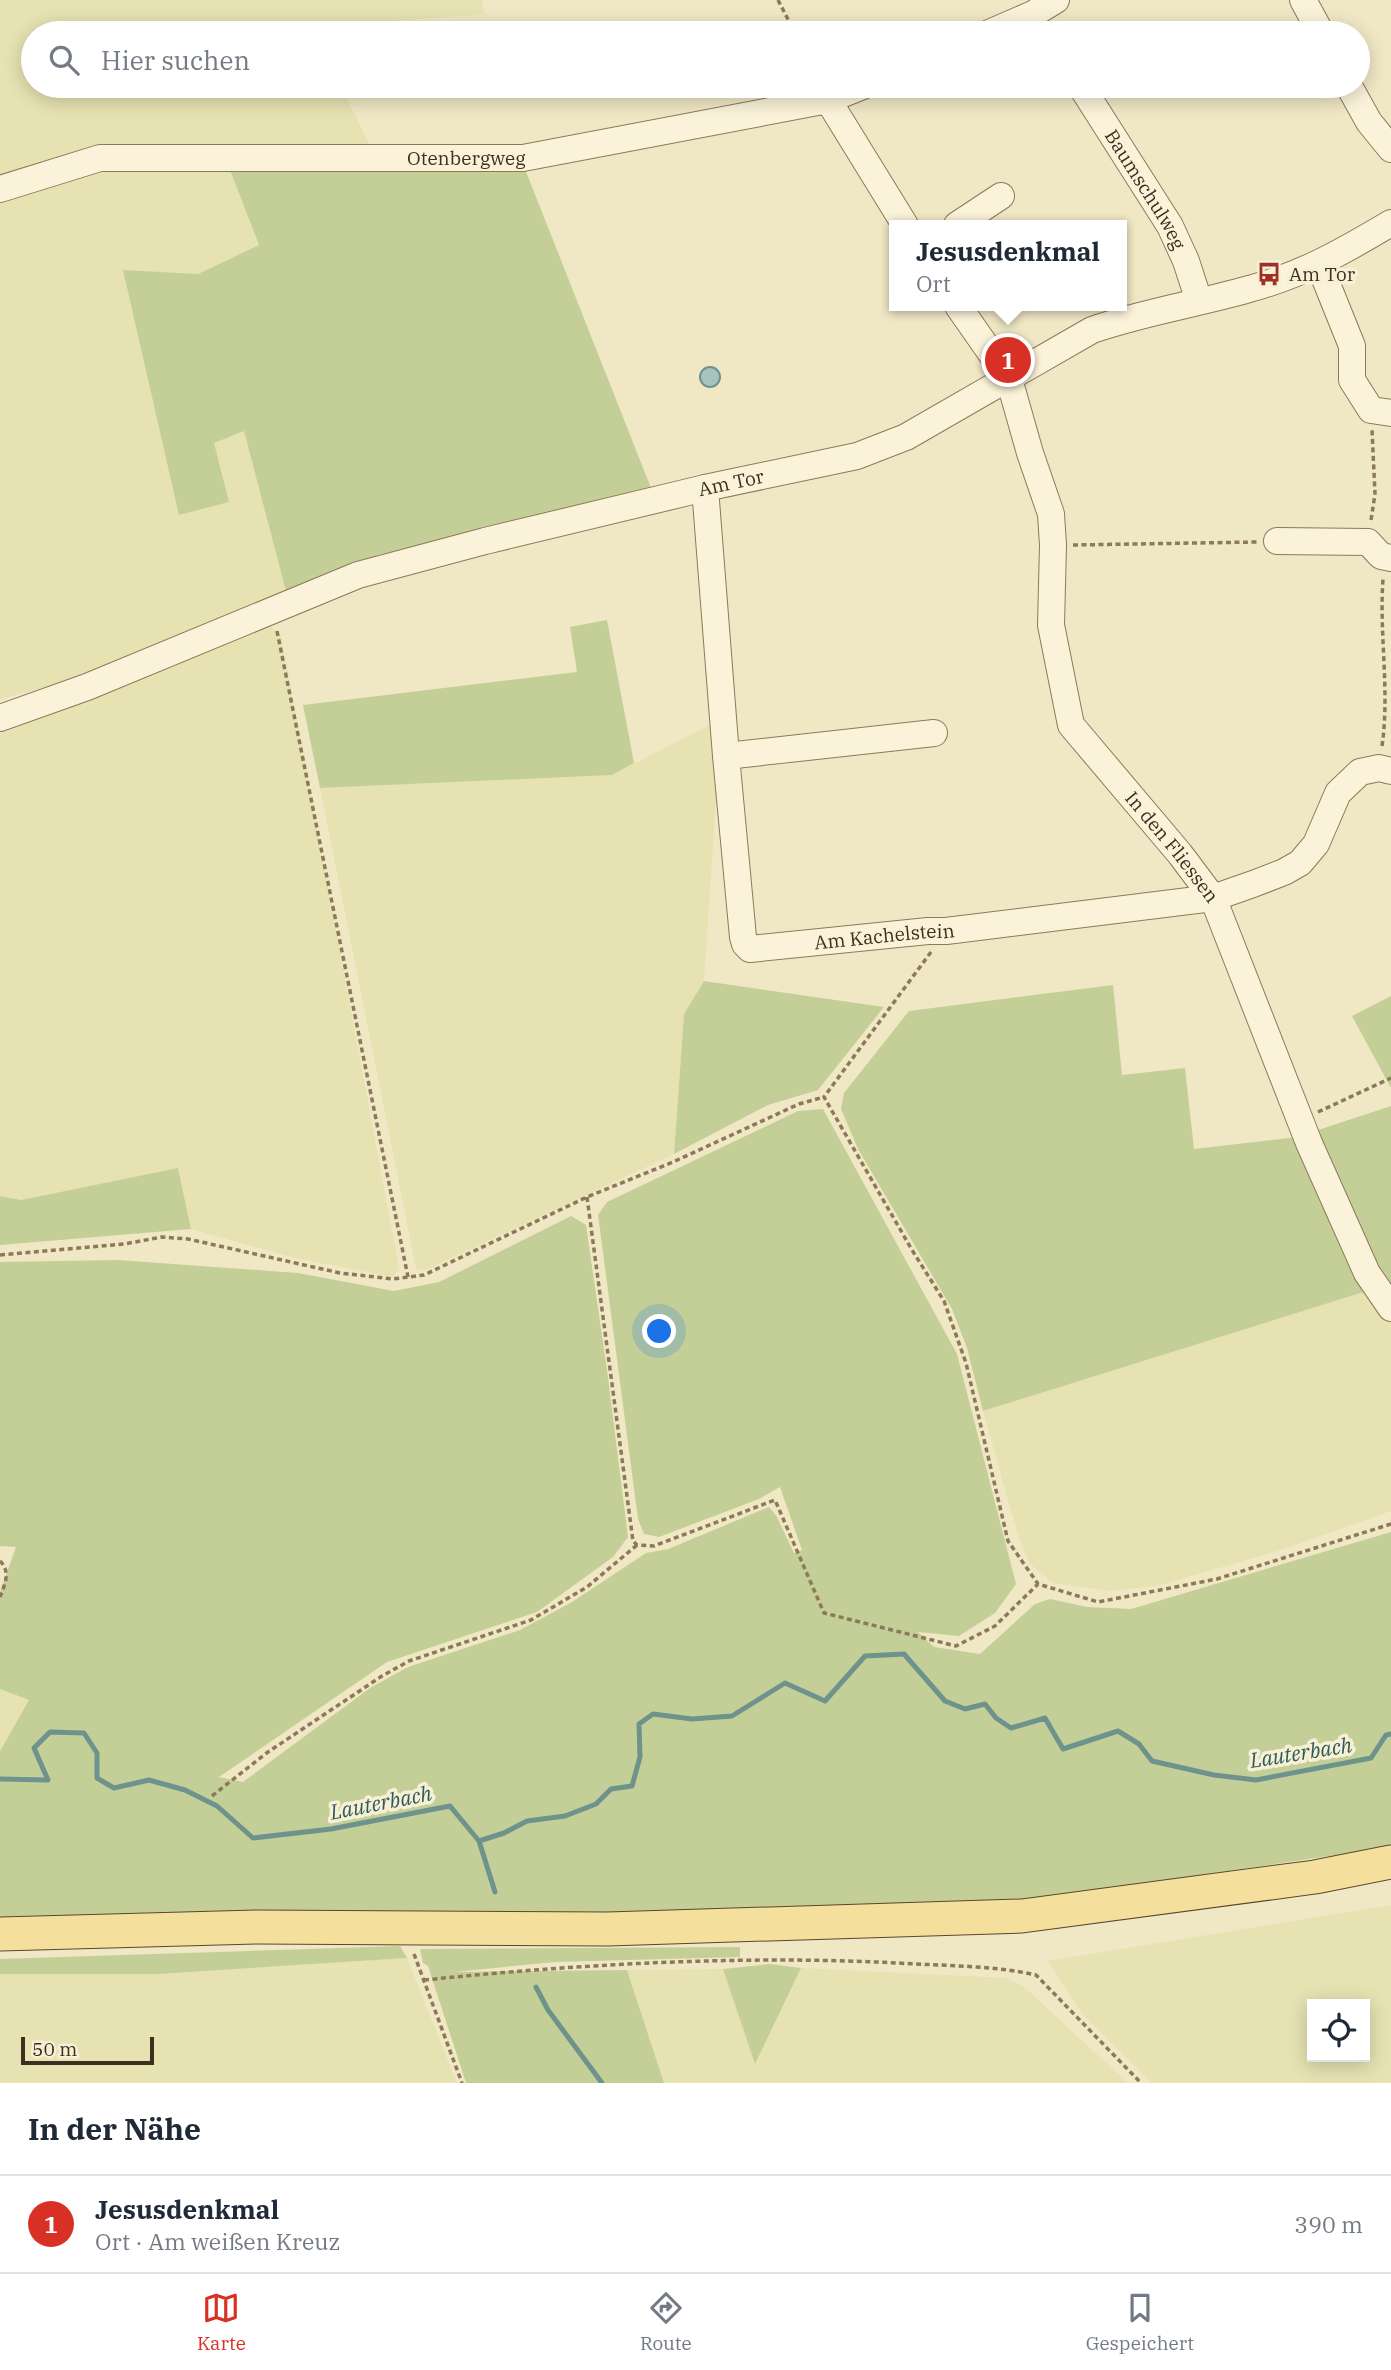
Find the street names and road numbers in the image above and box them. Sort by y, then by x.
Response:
street label: Baumschulweg [1100,125,1191,254]
street label: Otenbergweg [407,146,526,170]
street label: Am Tor [696,464,767,501]
street label: In den Fliessen [1120,786,1224,907]
street label: Am Kachelstein [813,918,956,954]

